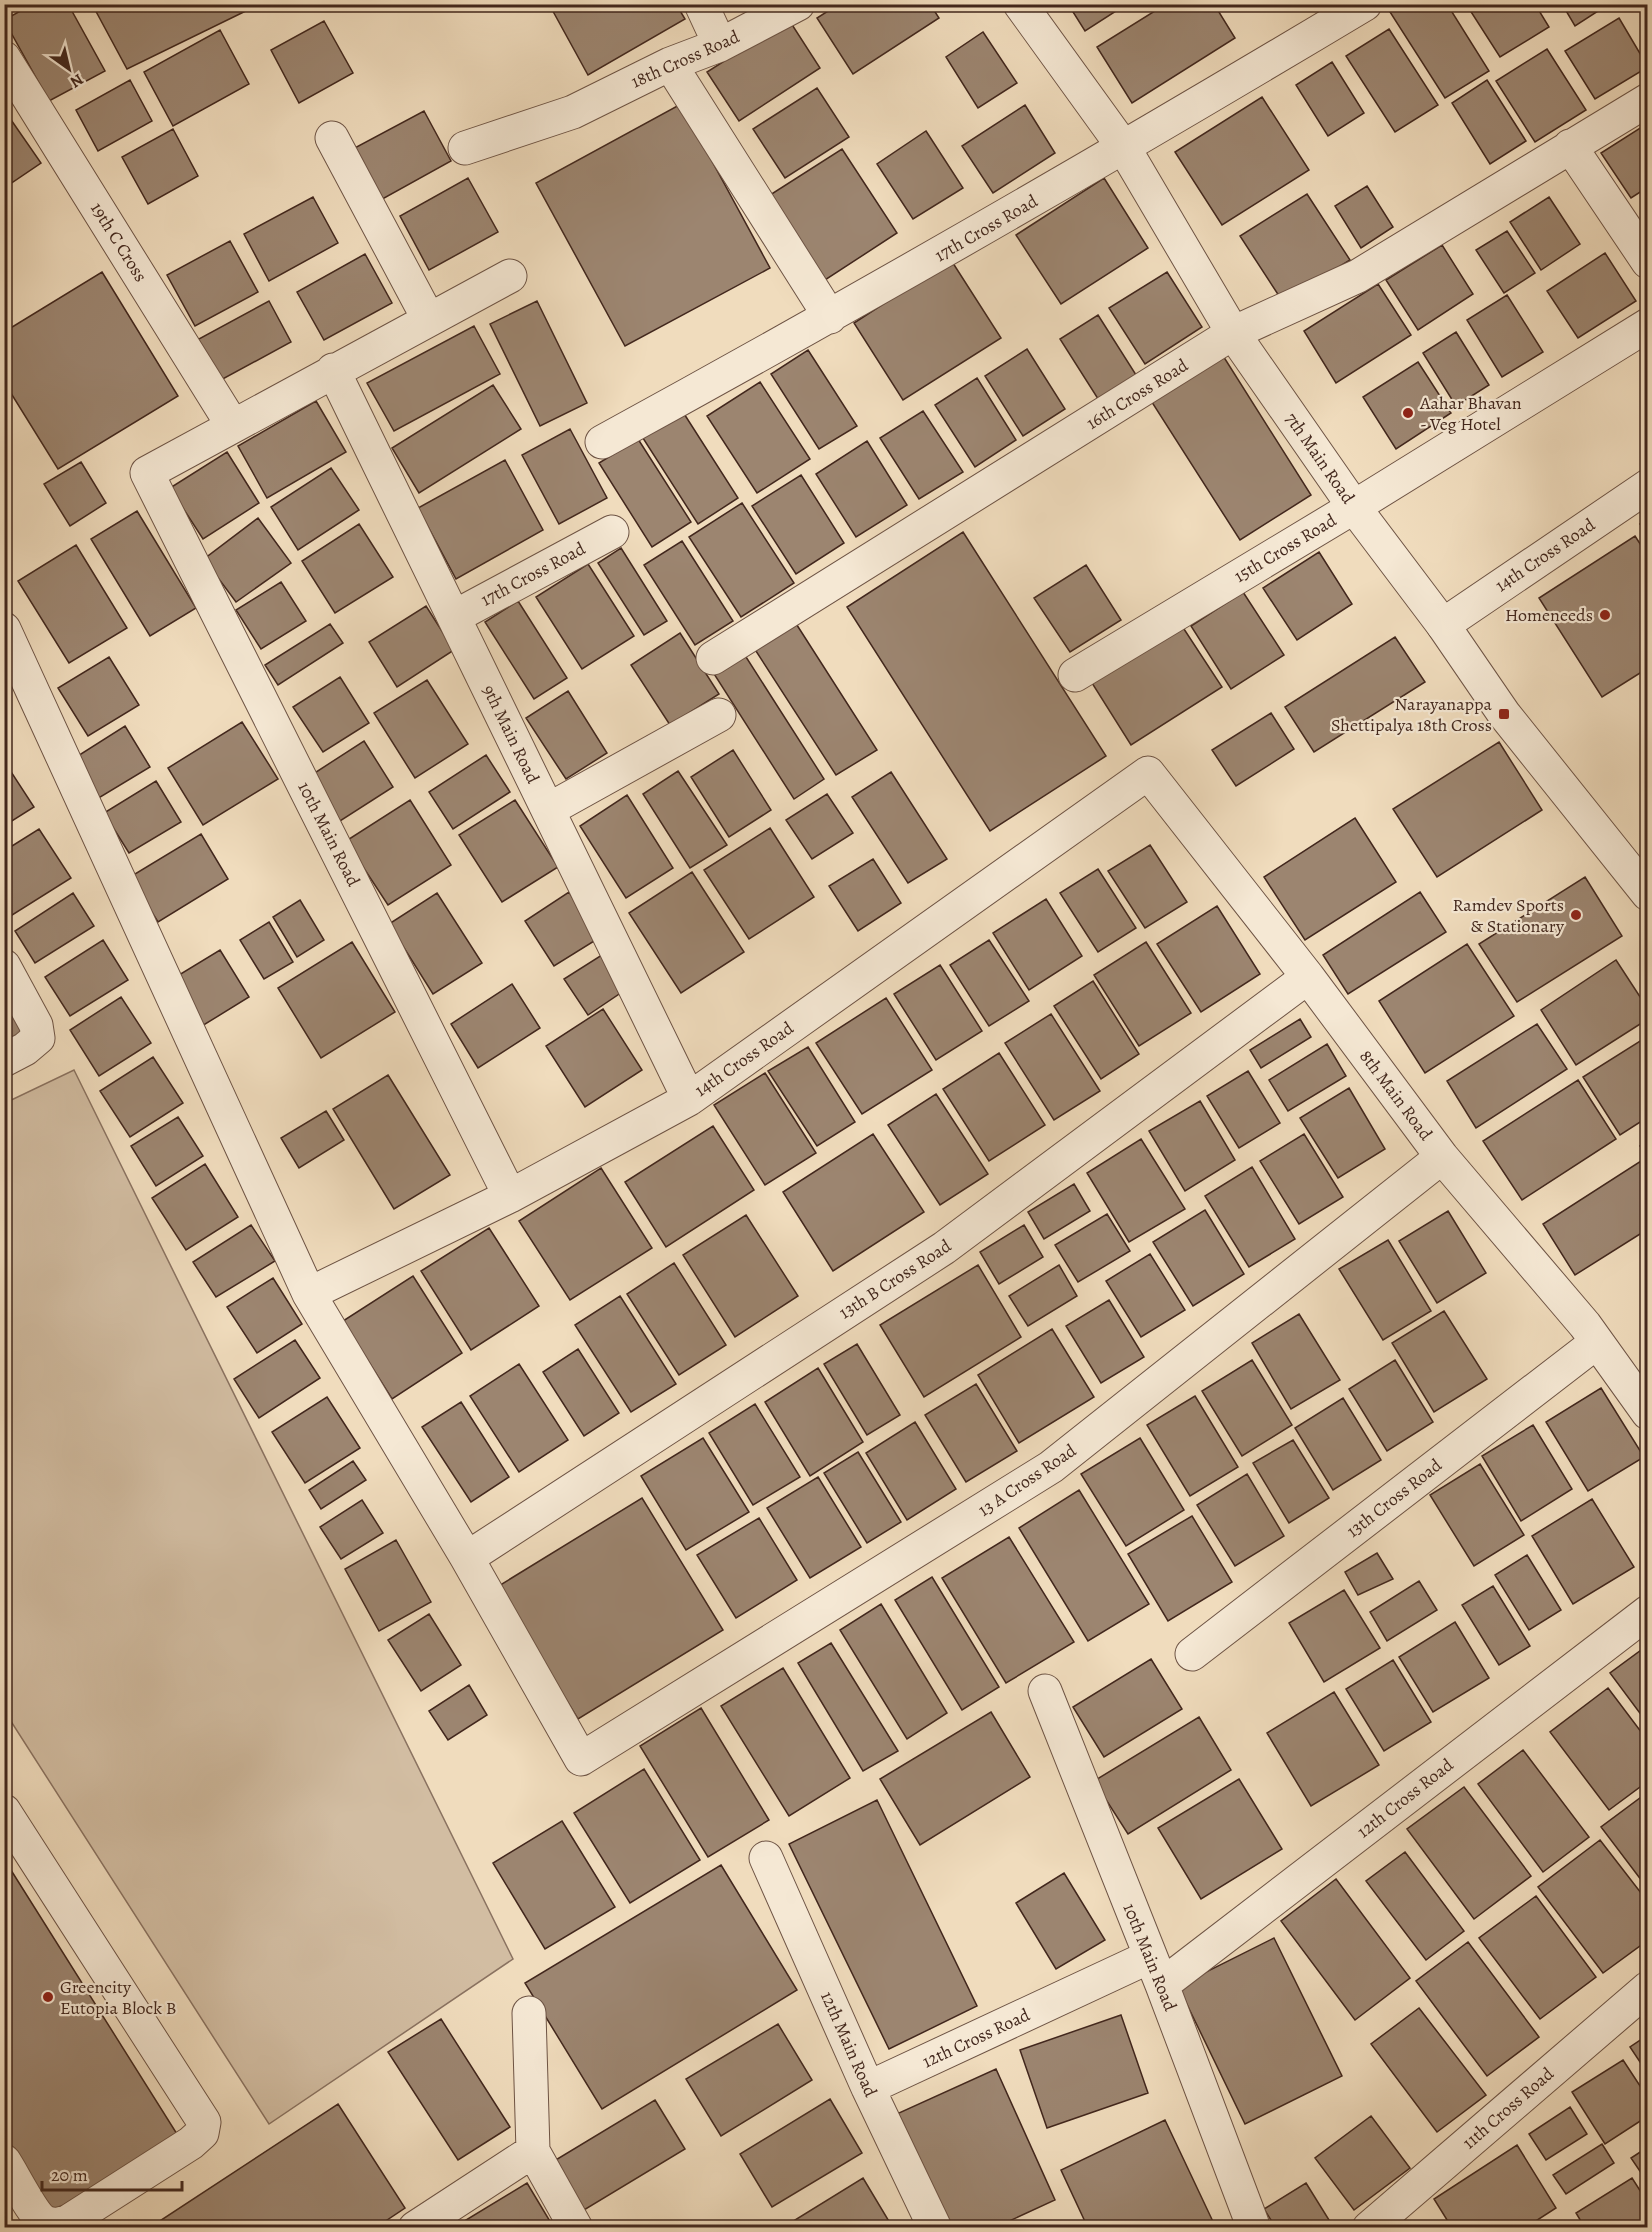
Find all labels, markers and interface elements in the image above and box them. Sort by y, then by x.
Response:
street label: 18th Cross Road [627,24,743,94]
north arrow [39,39,99,99]
text: N [66,68,88,93]
street label: 17th Cross Road [930,189,1042,267]
street label: 19th C Cross [85,198,153,286]
street label: 16th Cross Road [1082,353,1193,435]
place label: Aahar Bhavan - Veg Hotel [1419,391,1522,436]
marker: Aahar Bhavan - Veg Hotel [1401,406,1415,420]
street label: 7th Main Road [1280,408,1360,509]
street label: 15th Cross Road [1229,508,1341,588]
street label: 14th Cross Road [1490,513,1600,597]
street label: 17th Cross Road [477,536,590,612]
place label: Homeneeds [1505,603,1593,627]
marker: Homeneeds [1598,608,1612,622]
street label: 9th Main Road [477,681,545,788]
place label: Narayanappa Shettipalya 18th Cross [1331,692,1493,737]
marker: Narayanappa Shettipalya 18th Cross [1497,707,1511,721]
street label: 10th Main Road [292,778,366,891]
place label: Ramdev Sports & Stationary [1453,893,1565,938]
marker: Ramdev Sports & Stationary [1569,908,1583,922]
street label: 14th Cross Road [690,1016,798,1102]
street label: 8th Main Road [1354,1045,1438,1145]
street label: 13th B Cross Road [834,1234,956,1324]
street label: 13 A Cross Road [973,1438,1081,1522]
street label: 13th Cross Road [1341,1453,1447,1543]
street label: 12th Cross Road [1352,1753,1458,1843]
street label: 10th Main Road [1117,1900,1183,2015]
place label: Greencity Eutopia Block B [60,1975,176,2020]
street label: 12th Main Road [815,1987,883,2101]
marker: Greencity Eutopia Block B [41,1990,55,2004]
street label: 12th Cross Road [918,2002,1034,2073]
street label: 11th Cross Road [1457,2061,1559,2154]
scale bar [42,2154,182,2192]
text: 20 m [51,2163,88,2187]

